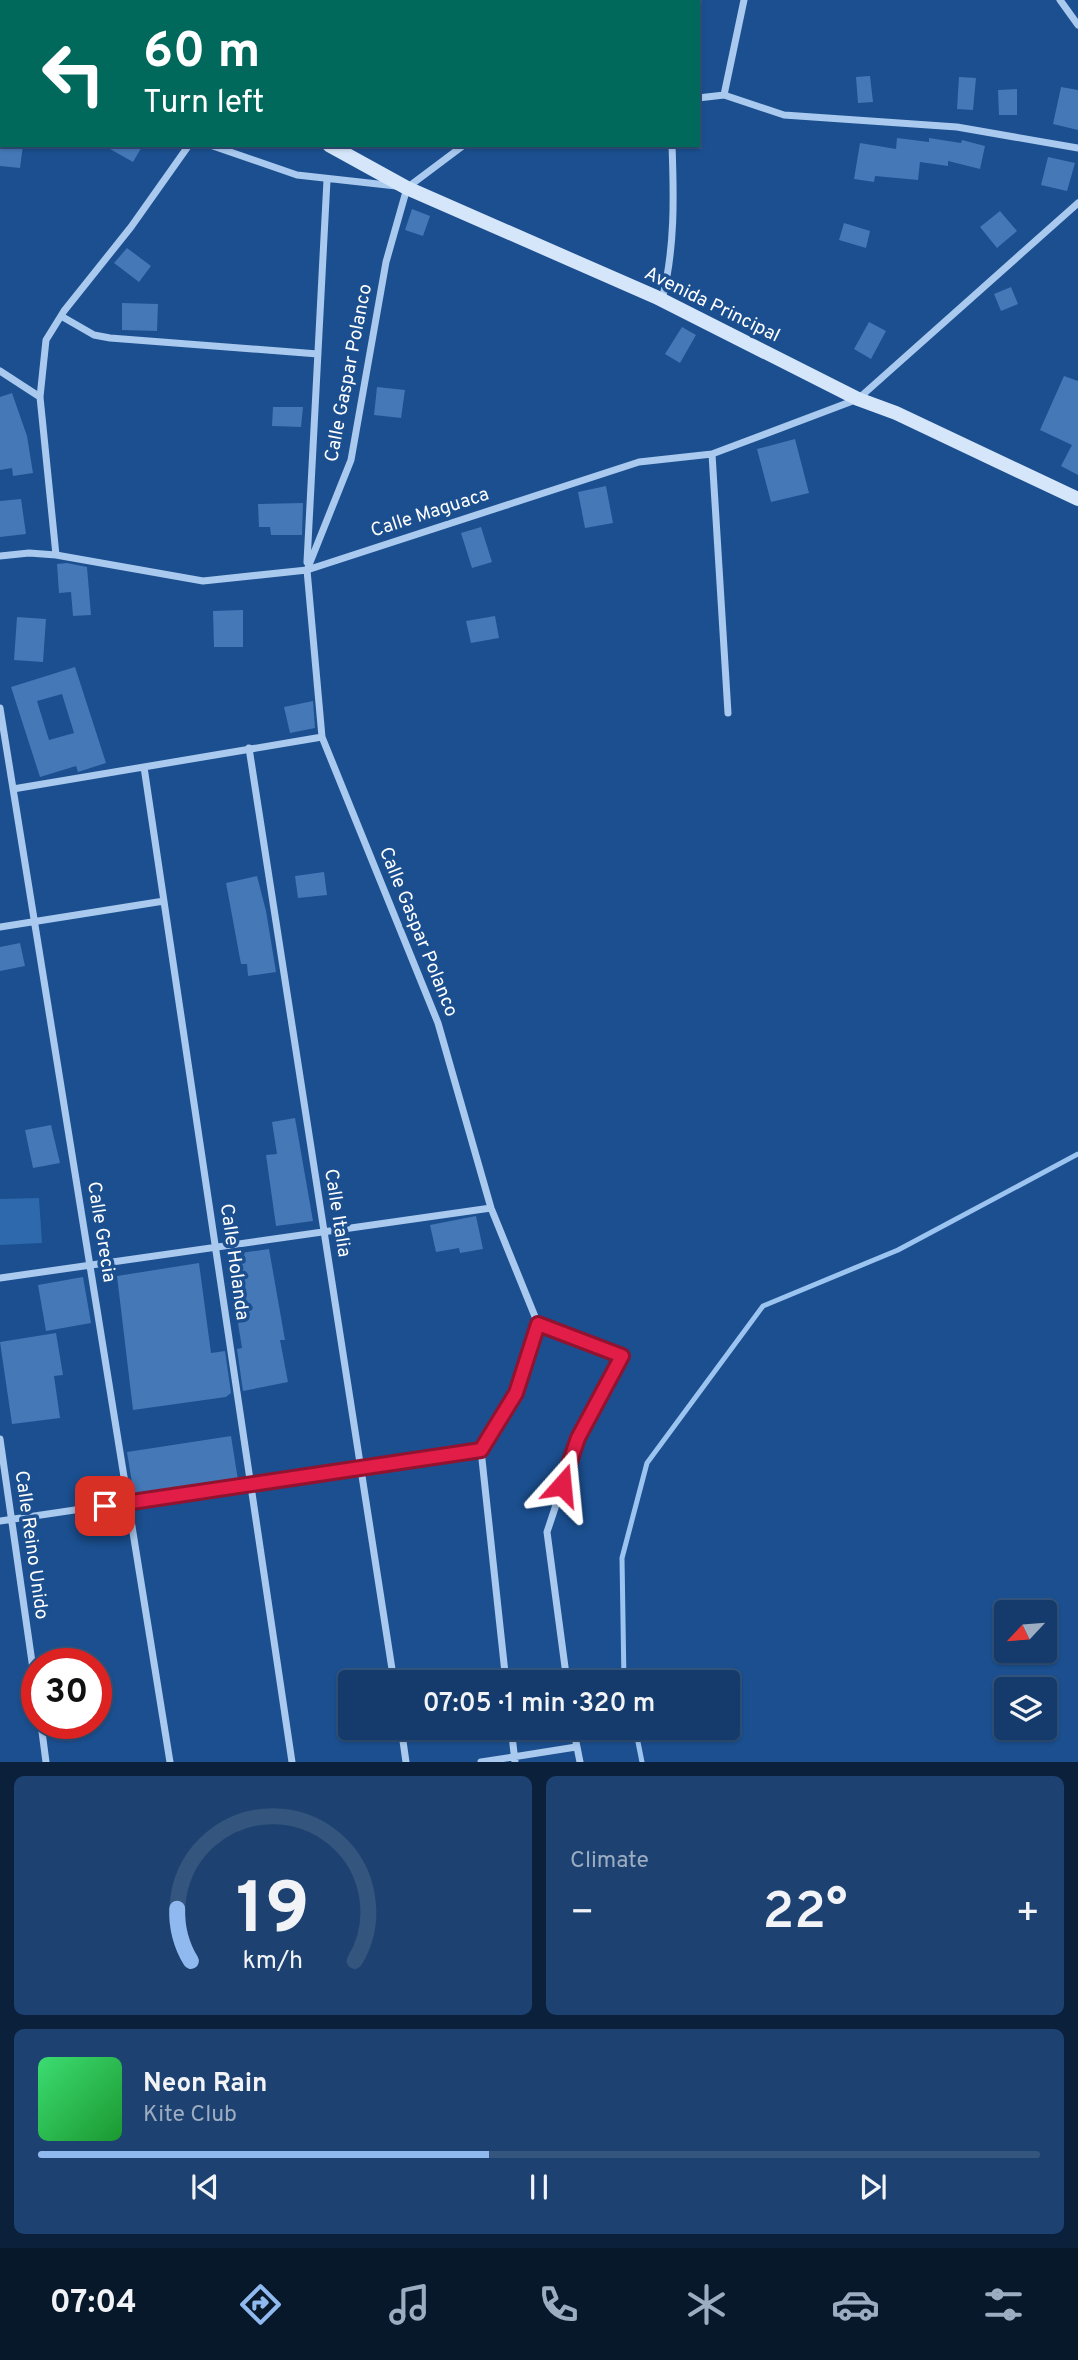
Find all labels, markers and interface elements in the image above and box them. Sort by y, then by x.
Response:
text: 60 m [143,23,261,85]
icon: left [28,28,119,119]
text: Turn left [143,84,264,124]
street label: Avenida Principal [640,262,784,348]
street label: Calle Gaspar Polanco [320,282,378,464]
street label: Calle Maguaca [368,483,492,543]
street label: Calle Gaspar Polanco [373,844,463,1020]
street label: Calle Italia [318,1167,356,1259]
street label: Calle Grecia [81,1180,121,1284]
street label: Calle Holanda [214,1202,254,1322]
position arrow [525,1448,599,1522]
street label: Calle Reino Unido [9,1469,53,1621]
pin [75,1476,135,1536]
icon: arrive [86,1487,124,1525]
north arrow [994,1600,1057,1662]
map controls [994,1600,1057,1740]
speed limit sign: 30 [21,1648,112,1739]
button: layers [994,1677,1057,1740]
text: 07:05 · 1 min · 320 m [423,1688,655,1721]
text: Climate [570,1847,649,1876]
text: 19 [236,1868,310,1960]
text: 22° [762,1881,848,1947]
text: − [570,1890,595,1939]
text: + [1015,1890,1040,1939]
text: km/h [243,1946,303,1978]
text: Neon Rain [143,2068,268,2101]
text: Kite Club [143,2101,237,2130]
icon: previous [186,2168,224,2206]
icon: pause [520,2168,558,2206]
icon: next [854,2168,892,2206]
icon: directions [236,2280,285,2329]
icon: music [385,2280,434,2329]
icon: phone [534,2280,583,2329]
icon: climate [682,2280,731,2329]
icon: car [831,2280,880,2329]
icon: filters [979,2280,1028,2329]
text: 07:04 [50,2284,137,2324]

